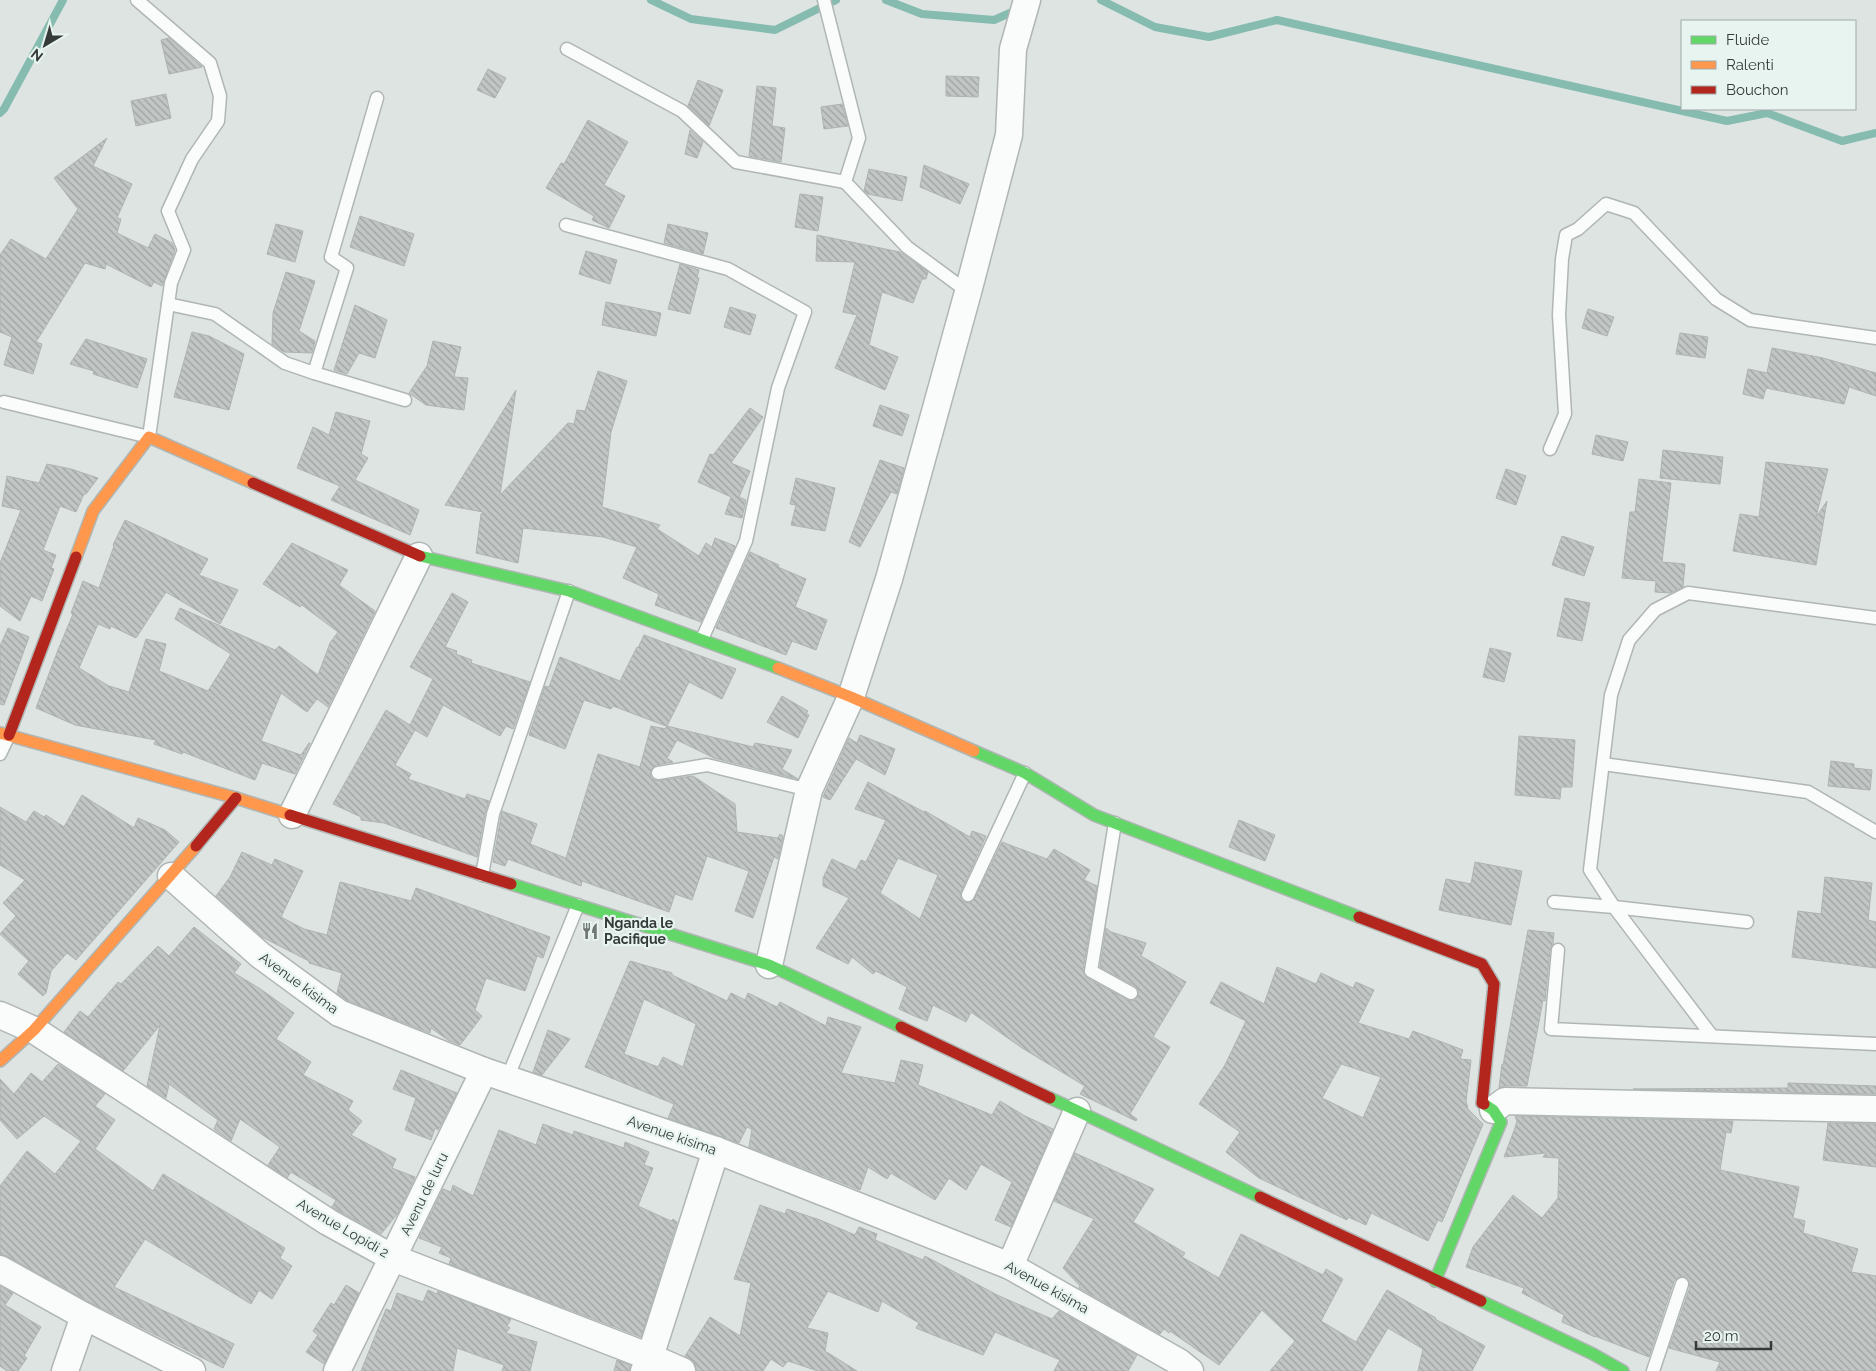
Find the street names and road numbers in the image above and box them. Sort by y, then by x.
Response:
street label: Avenue kisima [256,949,342,1017]
street label: Avenue kisima [625,1112,719,1158]
street label: Avenu de luru [397,1150,451,1238]
street label: Avenue Lopidi 2 [294,1195,392,1261]
street label: Avenue kisima [1002,1257,1092,1317]

